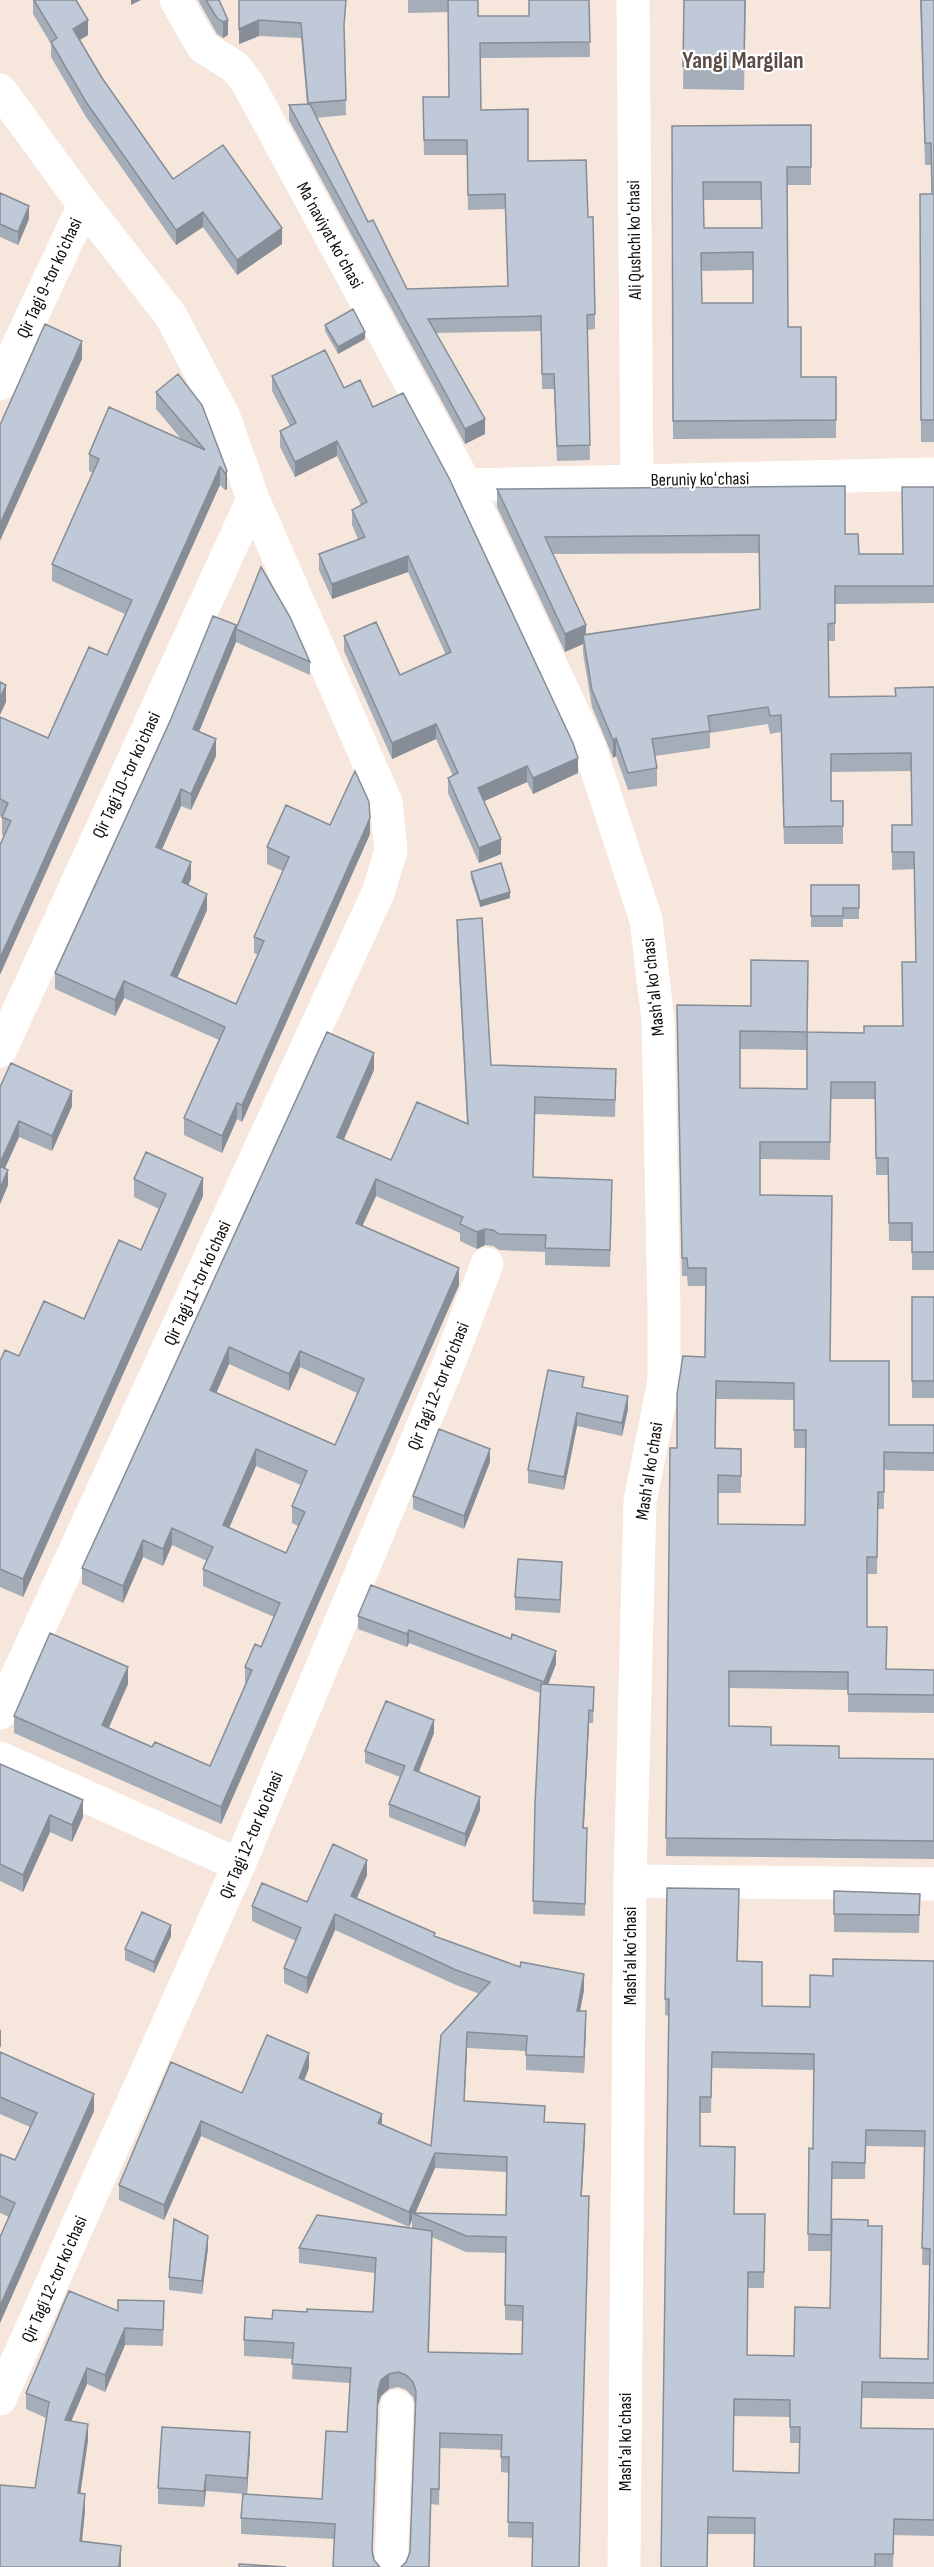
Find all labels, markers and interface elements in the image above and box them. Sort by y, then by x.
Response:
district label: Yangi Margilan [682,46,804,75]
street label: Maʻnaviyat koʻchasi [292,179,367,292]
street label: Ali Qushchi koʻchasi [623,180,646,301]
street label: Qir Tagi 9-tor koʼchasi [12,215,87,342]
street label: Beruniy koʻchasi [651,468,749,491]
street label: Qir Tagi 10-tor koʼchasi [88,709,165,842]
street label: Mashʻal koʻchasi [638,937,669,1037]
street label: Qir Tagi 11-tor koʼchasi [159,1218,235,1349]
street label: Qir Tagi 12-tor koʼchasi [403,1319,474,1453]
street label: Mashʻal koʻchasi [631,1421,668,1521]
street label: Qir Tagi 12-tor koʼchasi [215,1768,288,1902]
street label: Mashʻal koʻchasi [620,1907,641,2005]
street label: Qir Tagi 12-tor koʼchasi [17,2213,92,2346]
street label: Mashʻal koʻchasi [615,2393,636,2491]

